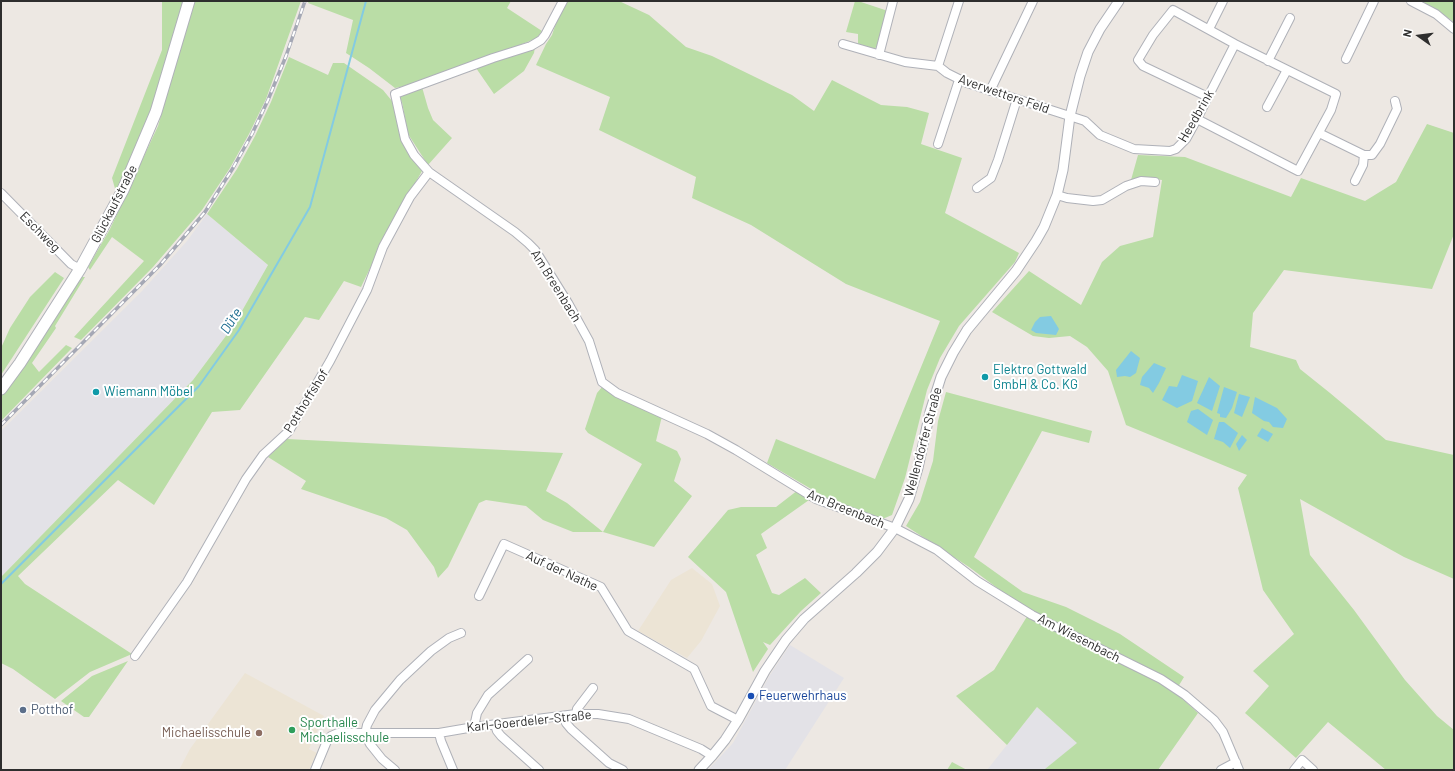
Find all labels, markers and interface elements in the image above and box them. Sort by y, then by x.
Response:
north arrow [1399,16,1439,56]
text: N [1400,28,1414,38]
street label: Averwetters Feld [956,71,1052,117]
street label: Heedbrink [1175,87,1217,145]
street label: Glückaufstraße [88,162,140,246]
street label: Eschweg [17,209,63,255]
street label: Am Breenbach [528,247,584,325]
water label: Düte [217,305,245,337]
place label: Elektro Gottwald GmbH & Co. KG [993,362,1087,393]
street label: Potthoffshof [280,366,332,436]
marker: Elektro Gottwald GmbH & Co. KG [980,372,990,382]
place label: Wiemann Möbel [104,384,193,400]
street label: Wellendorfer Straße [901,386,945,498]
marker: Wiemann Möbel [91,387,101,397]
street label: Am Breenbach [805,486,887,532]
street label: Auf der Nathe [524,548,600,594]
street label: Am Wiesenbach [1035,611,1123,665]
place label: Feuerwehrhaus [759,688,846,704]
marker: Feuerwehrhaus [746,691,756,701]
place label: Potthof [31,702,73,718]
marker: Potthof [18,705,28,715]
street label: Karl-Goerdeler-Straße [466,707,592,735]
place label: Sporthalle Michaelisschule [300,715,389,746]
place label: Michaelisschule [162,725,251,741]
marker: Sporthalle Michaelisschule [287,725,297,735]
marker: Michaelisschule [254,728,264,738]

